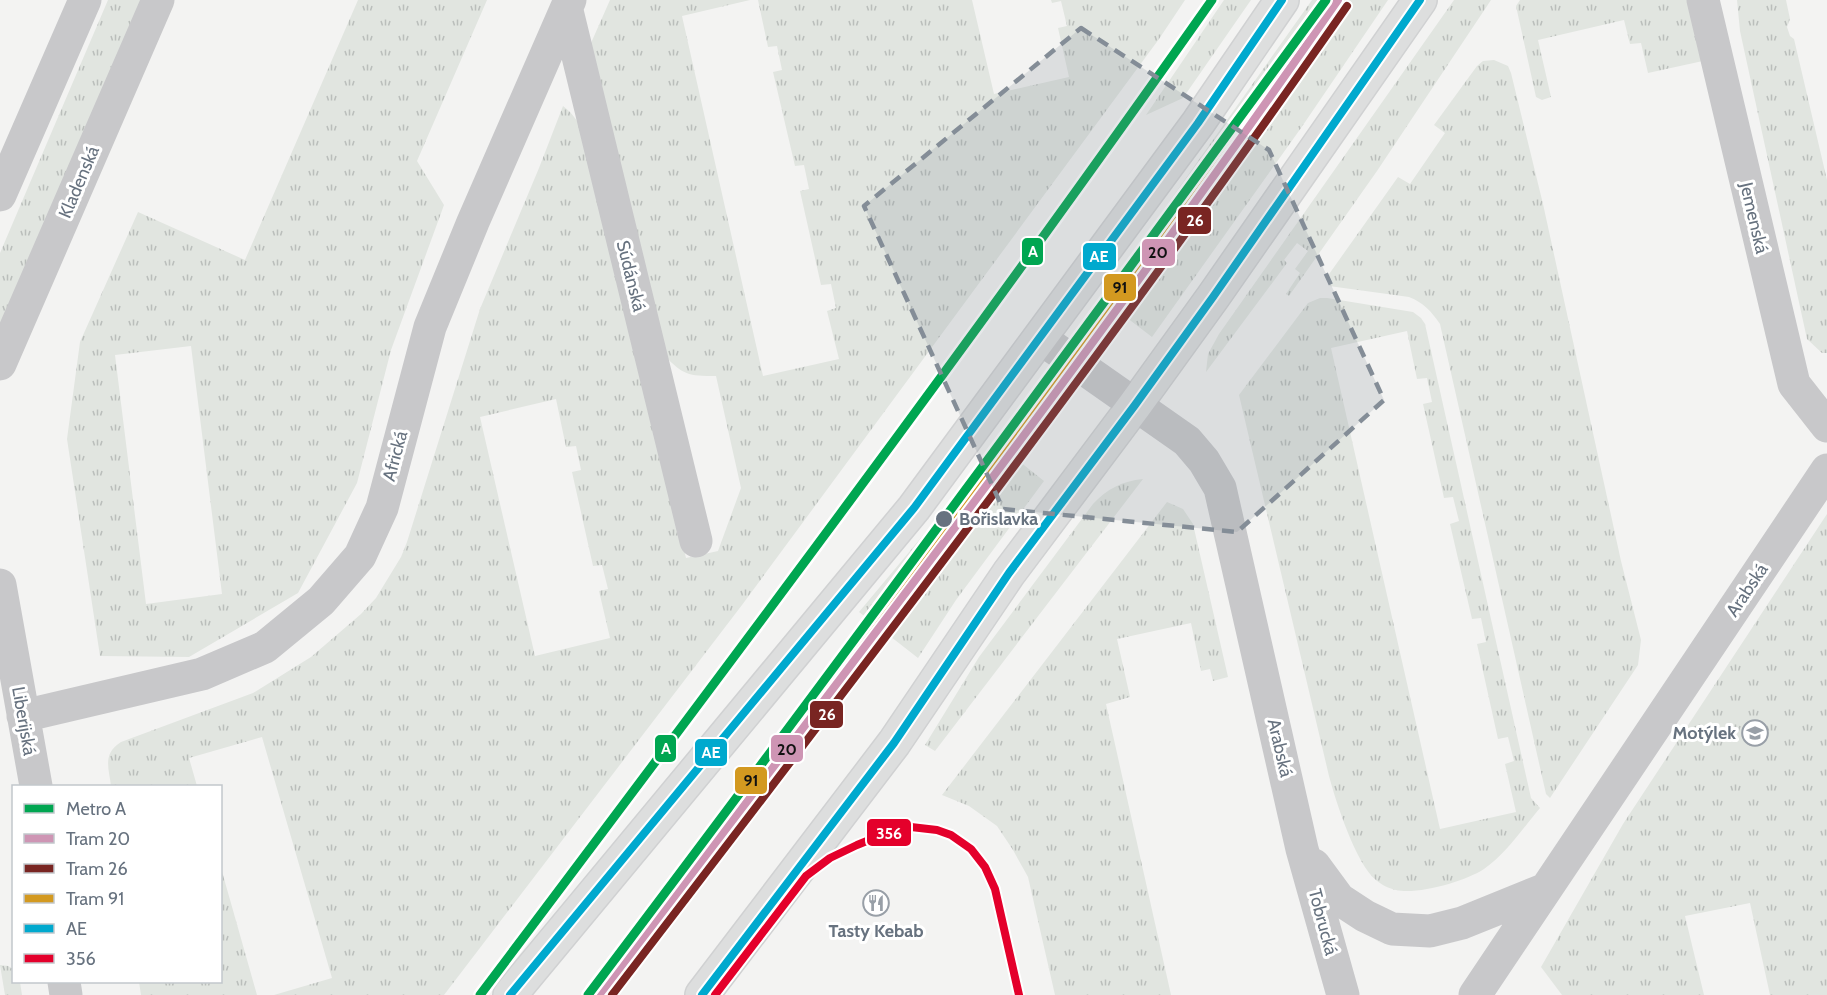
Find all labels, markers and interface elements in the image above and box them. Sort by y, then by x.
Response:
street label: Kladenská [54,142,104,221]
street label: Jemenská [1735,179,1773,256]
line badge: 26 [1177,206,1212,235]
text: 26 [1186,211,1204,230]
line badge: A [1021,237,1044,266]
street label: Súdánská [612,238,651,314]
line badge: 20 [1141,238,1176,267]
text: A [1028,242,1038,261]
line badge: AE [1082,242,1117,271]
text: 20 [1148,243,1168,262]
text: AE [1089,247,1109,266]
line badge: 91 [1103,273,1137,302]
text: 91 [1113,278,1127,297]
street label: Africká [378,428,412,484]
place label: Bořislavka [959,508,1038,530]
marker: Bořislavka [934,509,954,529]
street label: Arabská [1721,559,1773,621]
street label: Liberijská [7,685,41,757]
line badge: 26 [809,700,844,729]
text: 26 [818,705,836,724]
street label: Arabská [1263,717,1297,780]
school or university icon: Motýlek [1740,718,1770,748]
place label: Motýlek [1673,722,1736,744]
line badge: A [654,734,677,763]
line badge: 20 [770,734,804,763]
line badge: AE [694,738,728,767]
text: A [661,739,671,758]
text: 20 [777,740,797,759]
text: AE [701,743,721,762]
line badge: 91 [734,766,768,795]
text: 91 [744,771,758,790]
legend [12,785,222,983]
text: Metro A [66,798,126,820]
line badge: 356 [866,818,912,847]
text: 356 [876,824,902,843]
text: Tram 20 [66,828,130,850]
text: Tram 26 [66,858,128,880]
street label: Tobrucká [1304,886,1343,958]
text: Tram 91 [66,888,124,910]
restaurant icon: Tasty Kebab [861,888,891,918]
text: AE [66,918,87,940]
place label: Tasty Kebab [829,920,923,942]
text: 356 [66,948,96,970]

